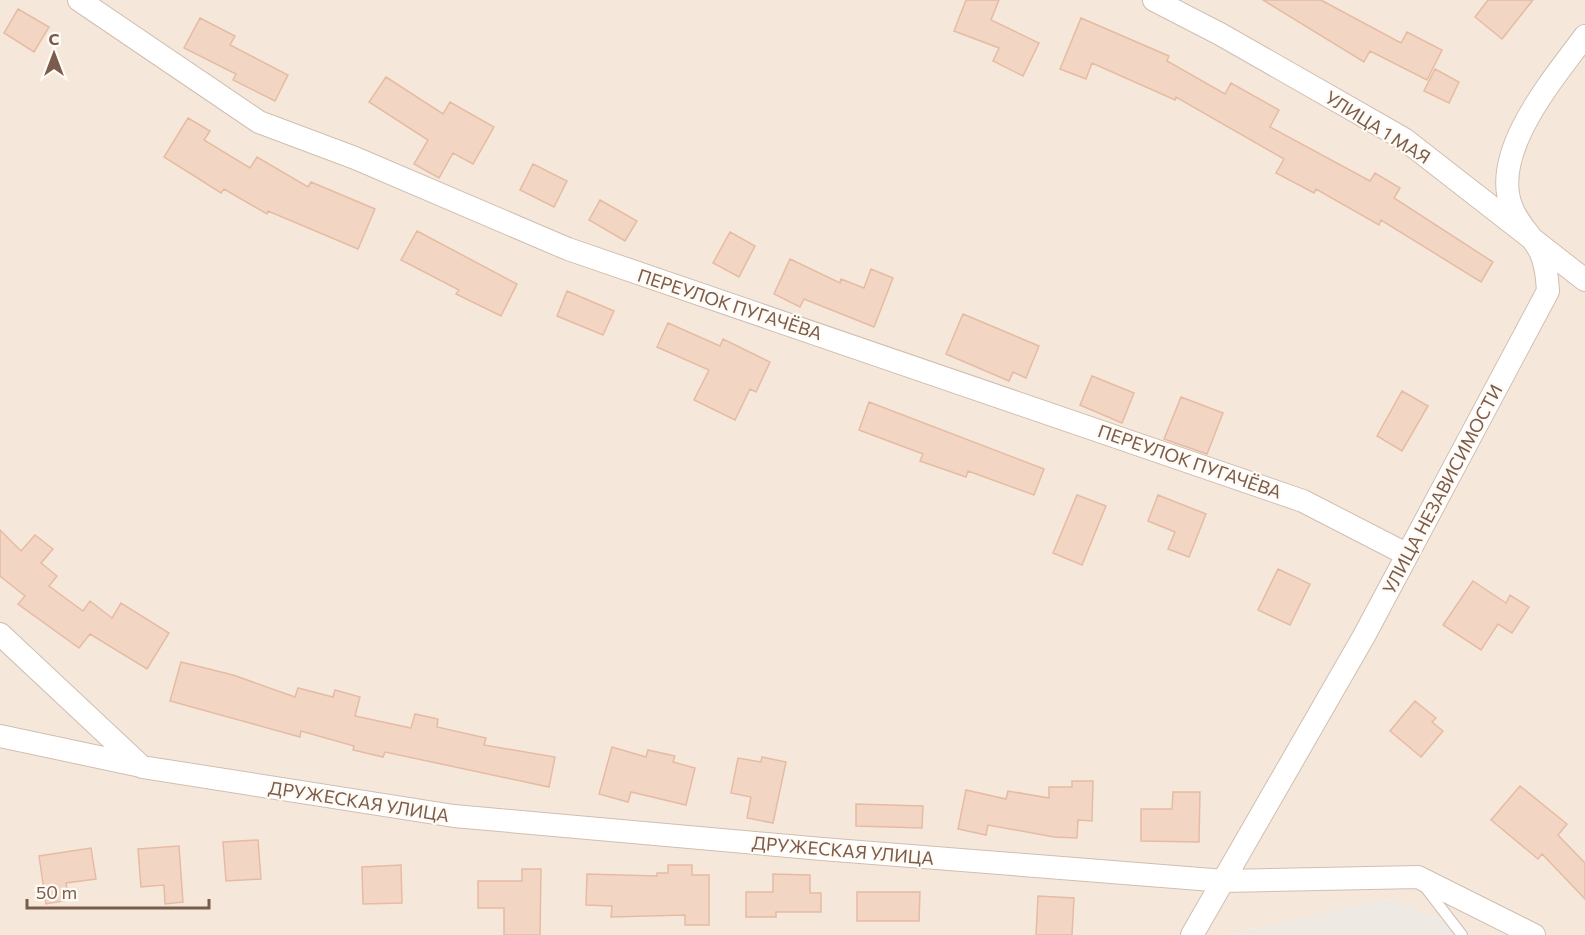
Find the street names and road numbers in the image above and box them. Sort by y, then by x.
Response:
street label: УЛИЦА 1 МАЯ [1321,86,1435,168]
street label: ПЕРЕУЛОК ПУГАЧЁВА [635,264,825,344]
street label: УЛИЦА НЕЗАВИСИМОСТИ [1377,380,1507,598]
street label: ПЕРЕУЛОК ПУГАЧЁВА [1095,419,1285,503]
street label: ДРУЖЕСКАЯ УЛИЦА [267,776,451,826]
street label: ДРУЖЕСКАЯ УЛИЦА [751,831,935,869]

